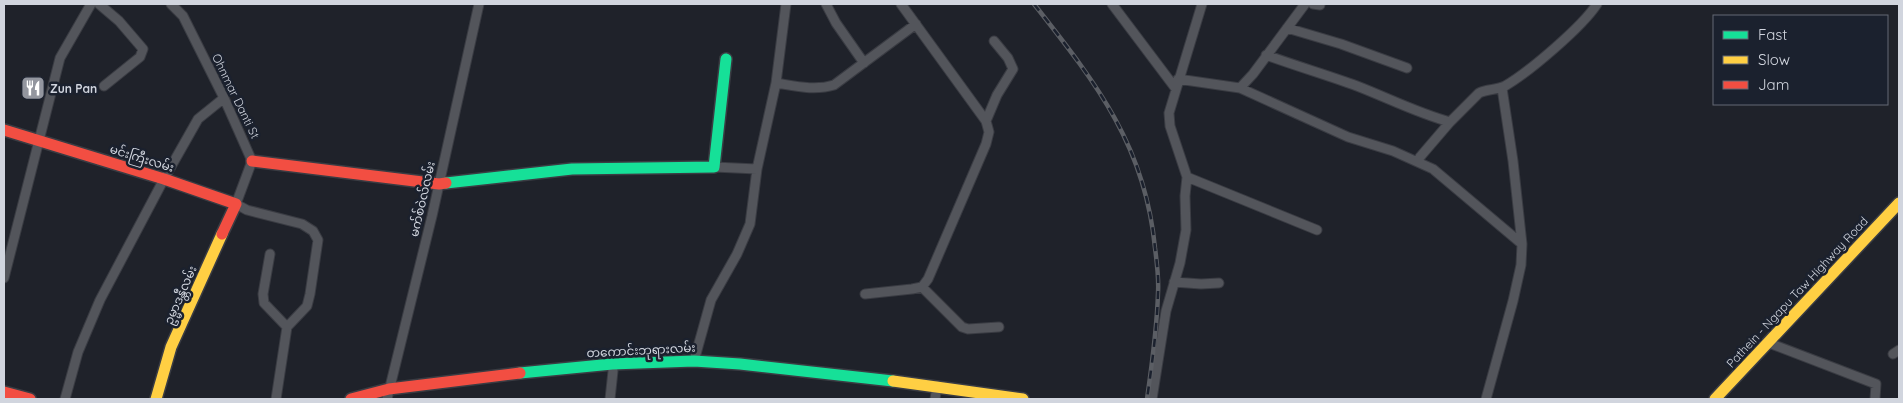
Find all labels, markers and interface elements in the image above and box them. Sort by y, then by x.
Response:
legend [1713,15,1888,105]
text: Fast [1758,25,1787,44]
text: Slow [1758,50,1790,69]
street label: Ohnmar Danti St [209,51,263,141]
restaurant icon: Zun Pan [20,75,46,101]
text: Jam [1758,75,1789,94]
place label: Zun Pan [50,81,97,96]
street label: မင်းကြီးလမ်း [107,140,176,178]
street label: မက်စ်ဝဲလ်လမ်း [405,160,438,238]
street label: Pathein - Ngapu Taw Highway Road [1723,213,1871,371]
street label: ဥမ္မာဒန္တီလမ်း [160,263,203,328]
street label: တကောင်းဘုရားလမ်း [586,339,696,363]

